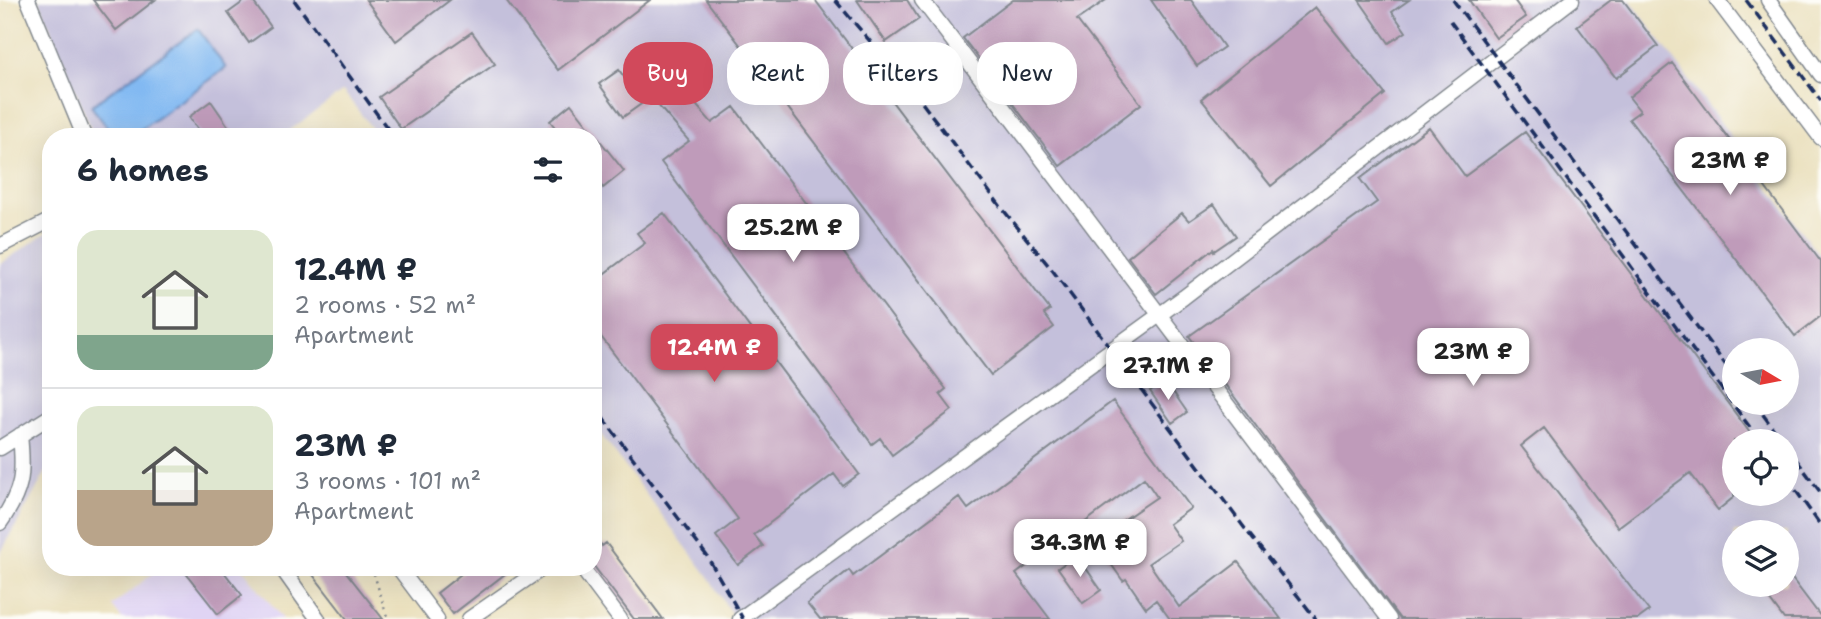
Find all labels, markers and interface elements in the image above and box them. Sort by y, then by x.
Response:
chip: Buy [623,42,713,105]
chip: Rent [727,42,829,105]
chip: Filters [843,42,963,105]
chip: New [977,42,1077,105]
pin: 23M ₽ [1681,138,1779,197]
text: 23M ₽ [1690,145,1770,175]
text: 6 homes [77,150,209,191]
icon: filters [529,151,567,189]
pin: 25.2M ₽ [728,204,858,264]
text: 25.2M ₽ [743,212,843,242]
text: 12.4M ₽ [294,249,417,290]
icon: home [133,258,217,342]
text: 2 rooms · 52 m² [294,290,476,320]
text: Apartment [294,320,414,350]
pin: 12.4M ₽ [649,324,779,384]
pin: 23M ₽ [1424,328,1522,388]
text: 12.4M ₽ [667,332,761,362]
text: 23M ₽ [1433,336,1513,366]
north arrow [1722,338,1799,415]
map controls [1722,338,1799,597]
pin: 27.1M ₽ [1103,342,1233,402]
text: 27.1M ₽ [1122,350,1214,380]
text: 23M ₽ [294,425,398,466]
button: locate [1722,429,1799,506]
icon: home [133,434,217,518]
text: 3 rooms · 101 m² [294,466,481,496]
text: Apartment [294,496,414,526]
pin: 34.3M ₽ [1015,520,1145,579]
button: layers [1722,520,1799,597]
text: 34.3M ₽ [1030,527,1130,557]

